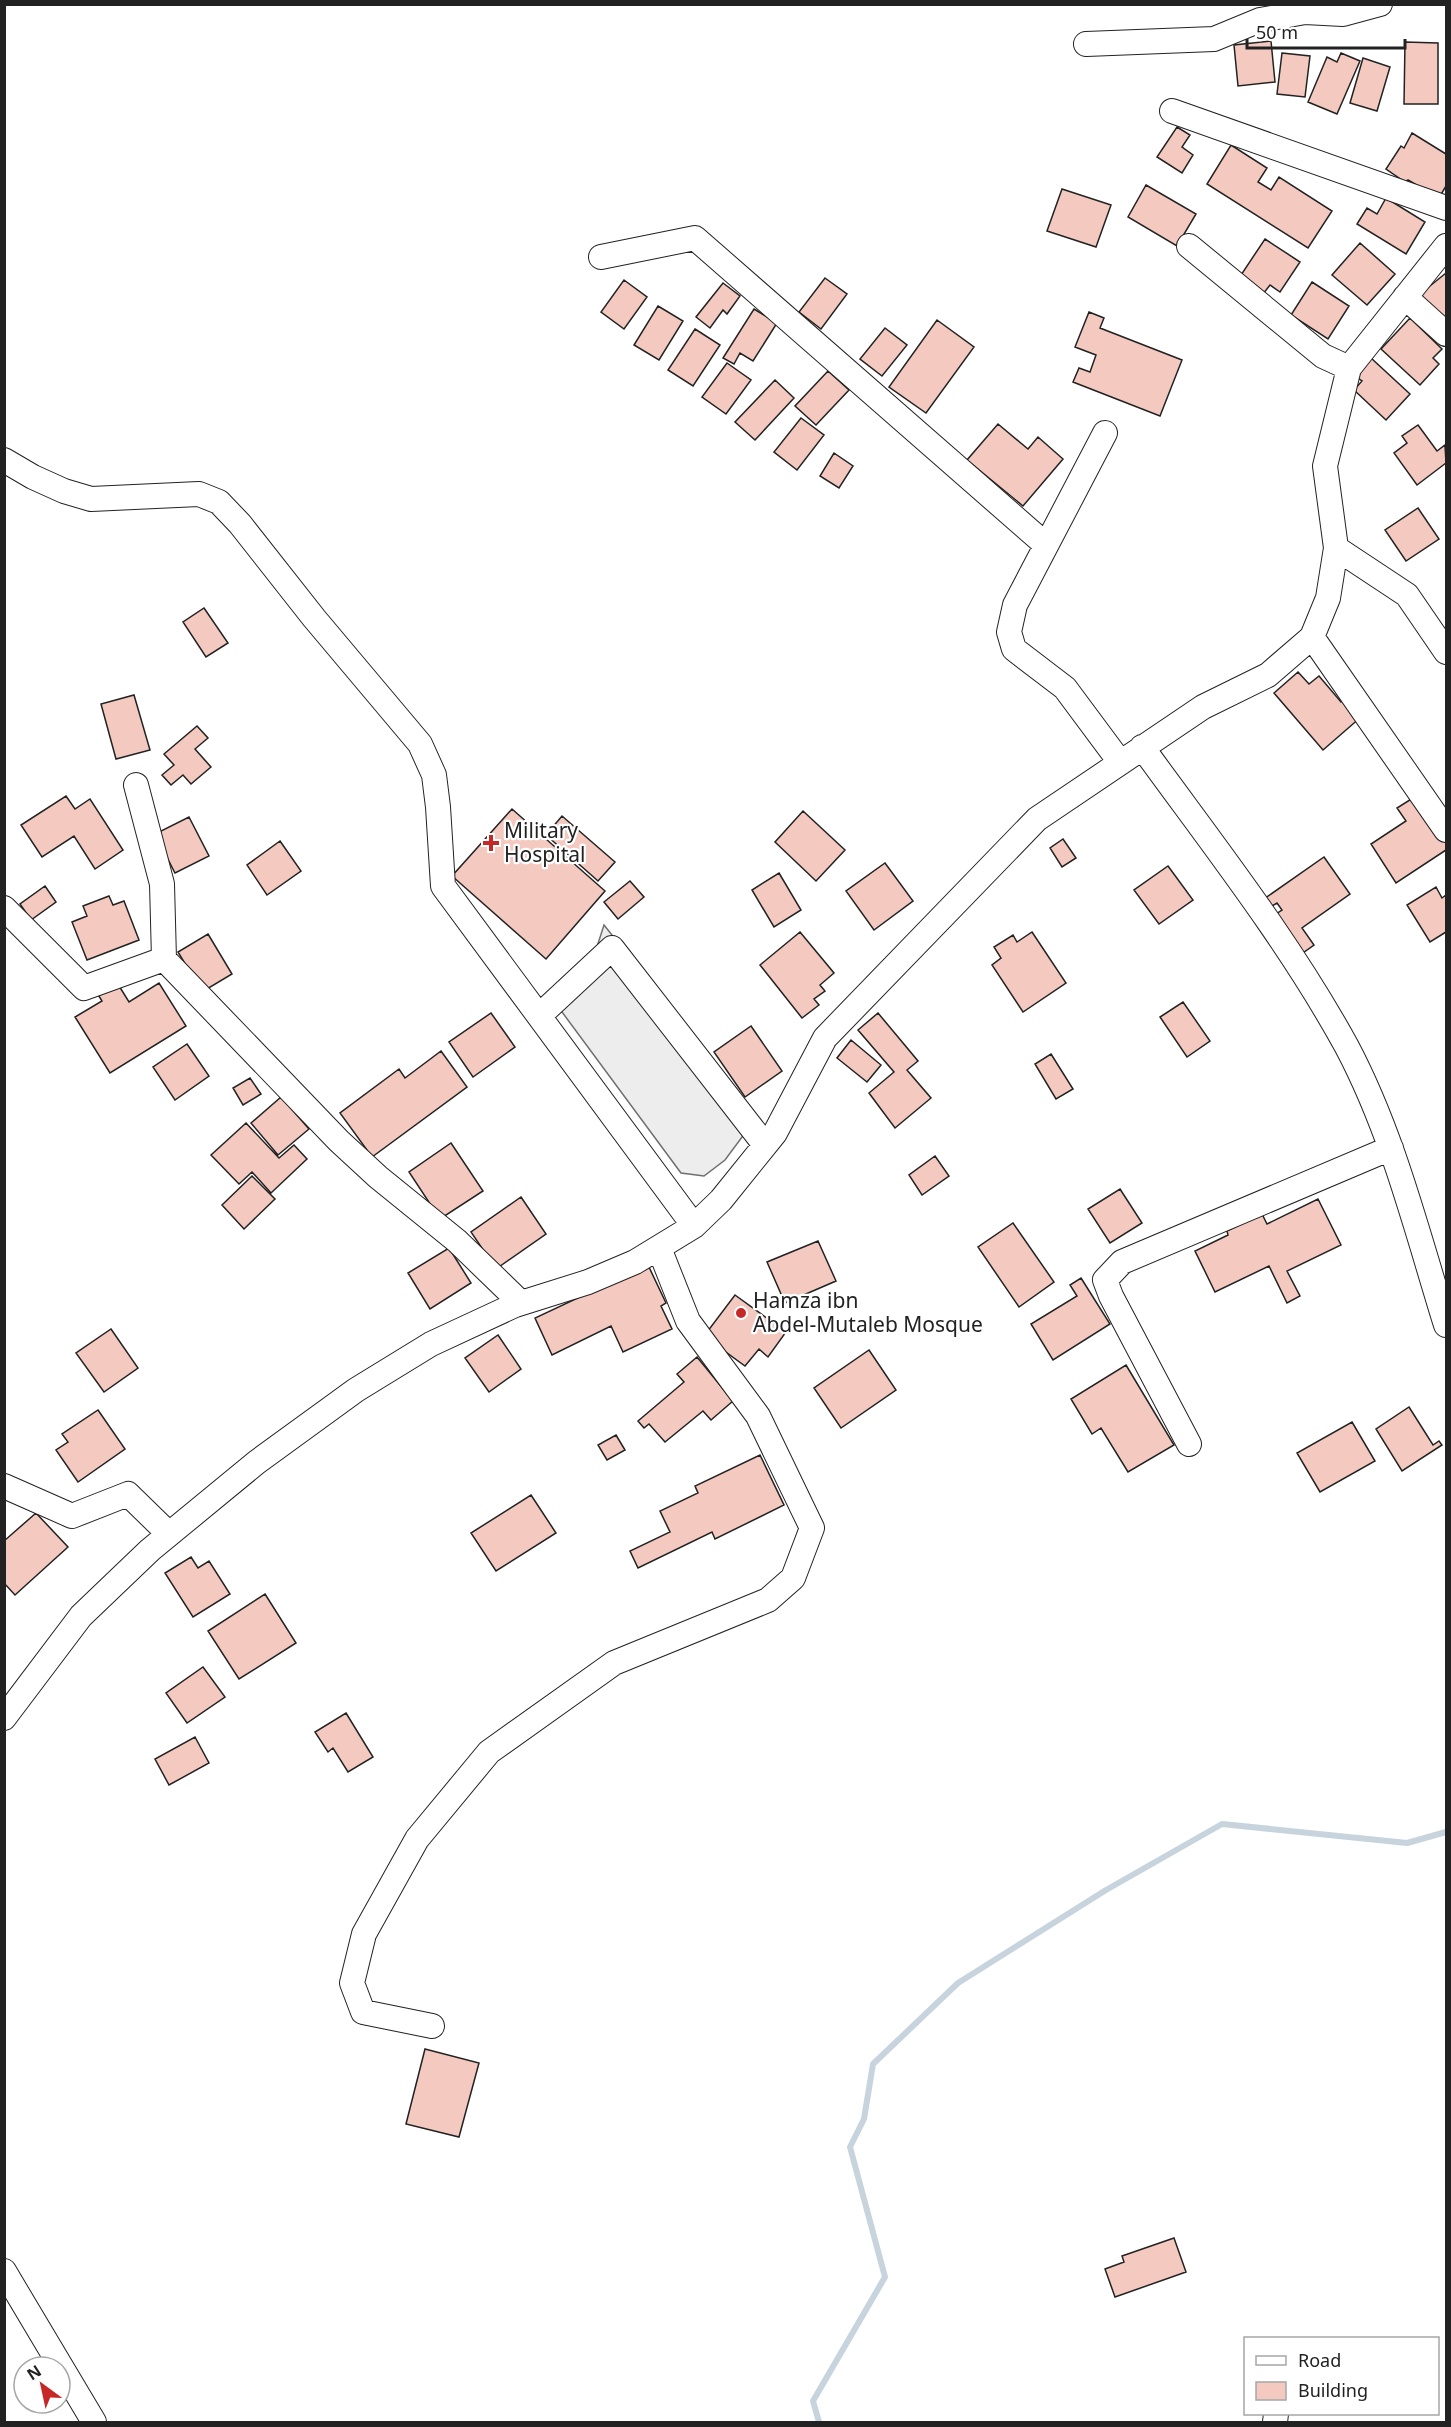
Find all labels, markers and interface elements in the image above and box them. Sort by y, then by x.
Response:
scale bar [1247,12,1404,50]
text: 50 m [1256,20,1298,44]
place label: Military Hospital [504,816,585,868]
marker: Military Hospital [482,834,500,852]
place label: Hamza ibn Abdel-Mutaleb Mosque [753,1286,983,1338]
marker: Hamza ibn Abdel-Mutaleb Mosque [734,1306,748,1320]
legend [1244,2337,1439,2415]
text: Road [1298,2348,1341,2372]
north arrow [12,2355,72,2415]
text: N [22,2360,45,2385]
text: Building [1298,2378,1368,2402]

